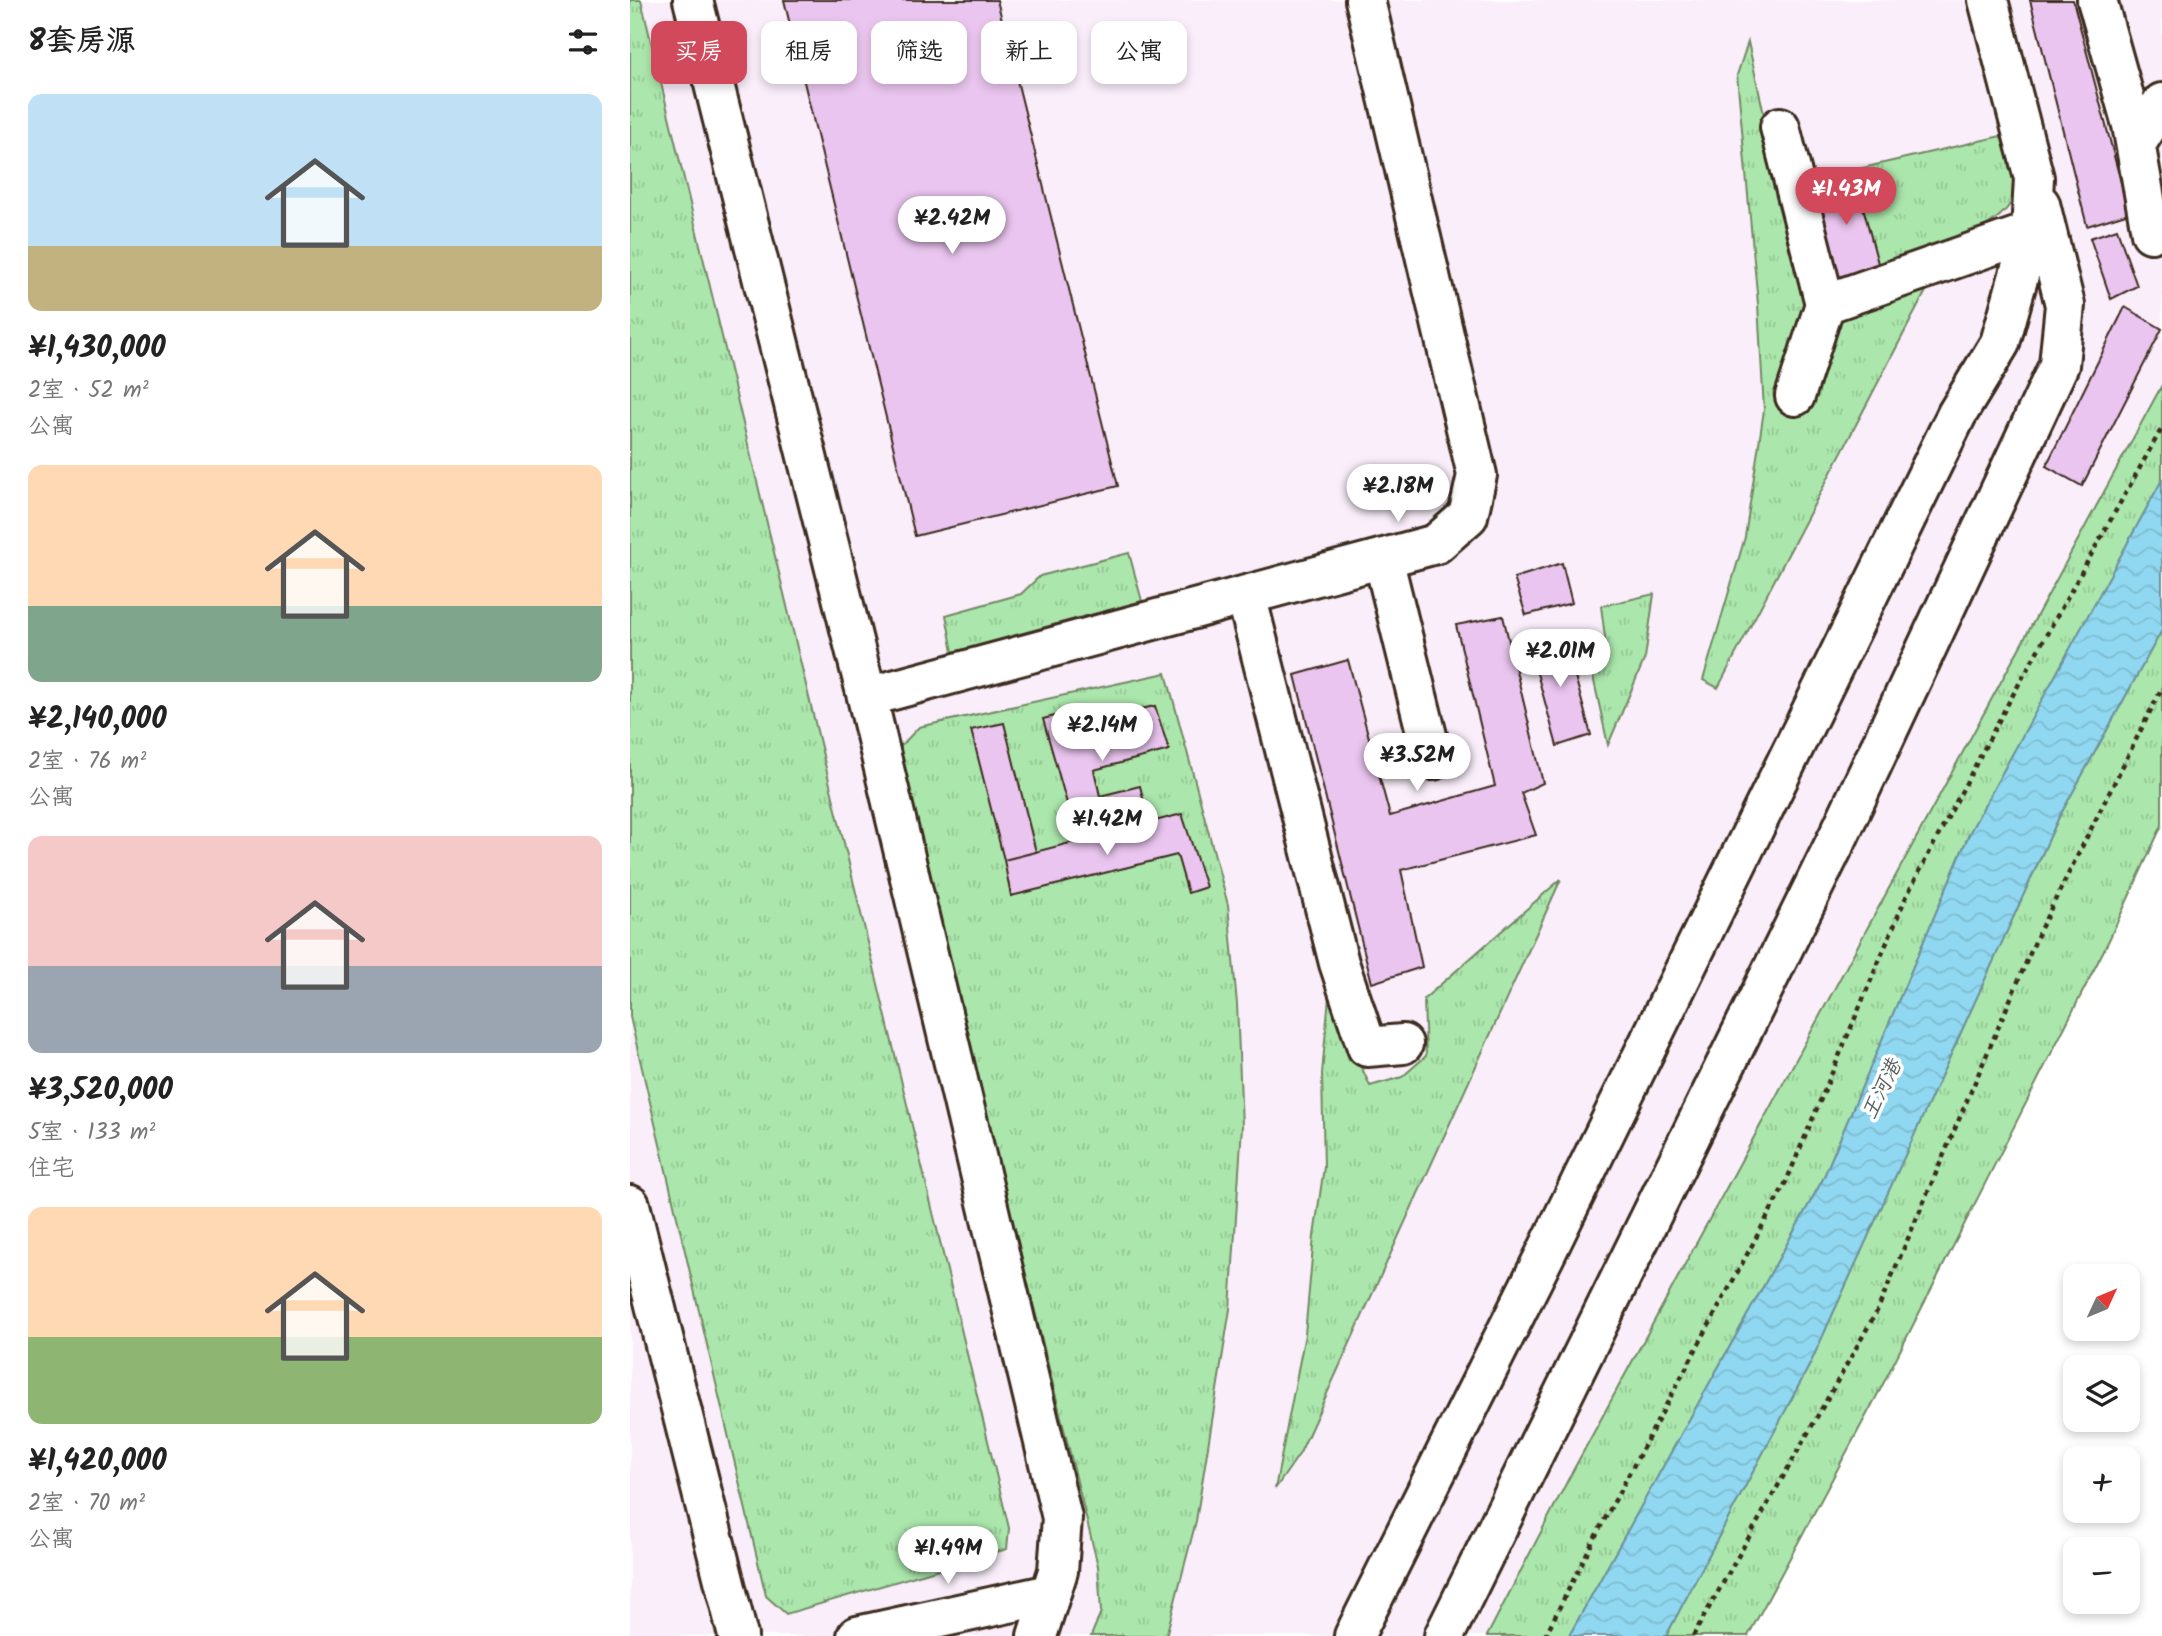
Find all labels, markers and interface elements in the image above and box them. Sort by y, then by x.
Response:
text: 8套房源 [28,18,136,66]
chip: 买房 [651,21,747,84]
chip: 租房 [761,21,857,84]
chip: 筛选 [871,21,967,84]
chip: 新上 [981,21,1077,84]
chip: 公寓 [1091,21,1187,84]
icon: filters [564,23,602,61]
icon: home [252,140,378,266]
pin: ¥1.43M [1789,168,1903,227]
text: ¥1.43M [1811,172,1881,208]
pin: ¥2.42M [895,196,1009,256]
text: ¥2.42M [914,201,990,237]
text: ¥1,430,000 [28,325,166,373]
text: 2室 · 52 m² [28,373,149,409]
text: 公寓 [28,409,74,445]
pin: ¥2.18M [1341,464,1455,524]
text: ¥2.18M [1363,469,1433,505]
icon: home [252,511,378,637]
pin: ¥2.01M [1503,630,1617,689]
text: ¥2.01M [1525,634,1595,670]
text: ¥2,140,000 [28,696,167,744]
pin: ¥2.14M [1045,704,1159,763]
text: ¥2.14M [1067,708,1137,744]
pin: ¥3.52M [1360,734,1474,793]
text: ¥3.52M [1380,738,1454,774]
text: 2室 · 76 m² [28,744,146,780]
text: 公寓 [28,780,74,816]
pin: ¥1.42M [1050,798,1164,857]
text: ¥1.42M [1072,802,1142,838]
icon: home [252,882,378,1008]
water label: 王河港 [1854,1052,1912,1125]
text: ¥3,520,000 [28,1067,173,1115]
text: 5室 · 133 m² [28,1115,155,1151]
text: 住宅 [28,1151,74,1187]
icon: home [252,1253,378,1379]
north arrow [2063,1264,2140,1340]
map controls [2063,1264,2140,1614]
button: layers [2063,1355,2140,1432]
text: ¥1,420,000 [28,1438,167,1486]
button: + [2063,1446,2140,1523]
text: 2室 · 70 m² [28,1486,145,1522]
text: 公寓 [28,1522,74,1558]
pin: ¥1.49M [891,1526,1005,1586]
text: ¥1.49M [914,1531,982,1567]
button: − [2063,1537,2140,1614]

